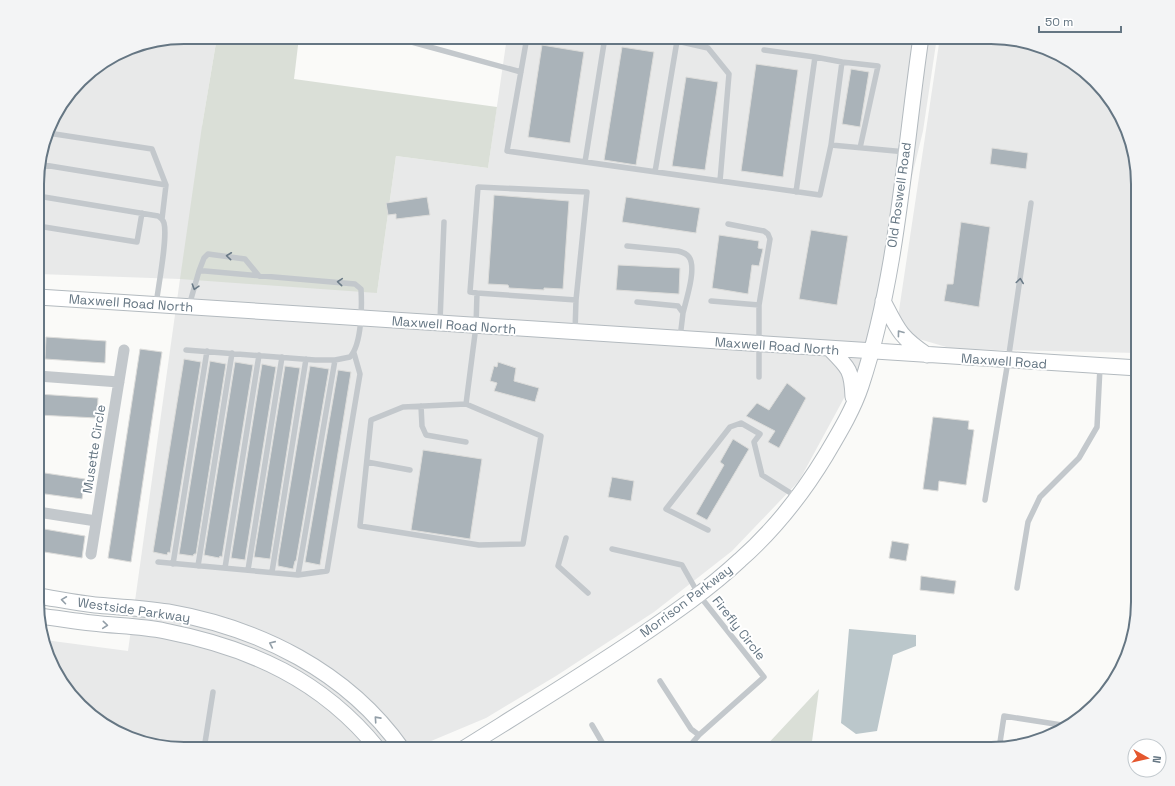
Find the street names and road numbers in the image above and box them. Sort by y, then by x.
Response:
street label: Old Roswell Road [883,141,915,249]
street label: Maxwell Road North [68,290,194,316]
street label: Maxwell Road North [391,312,517,338]
street label: Maxwell Road North [714,333,840,359]
street label: Maxwell Road [960,350,1048,372]
street label: Musette Circle [79,403,109,495]
street label: Morrison Parkway [637,561,735,641]
street label: Firefly Circle [709,592,769,664]
street label: Westside Parkway [77,594,191,626]

